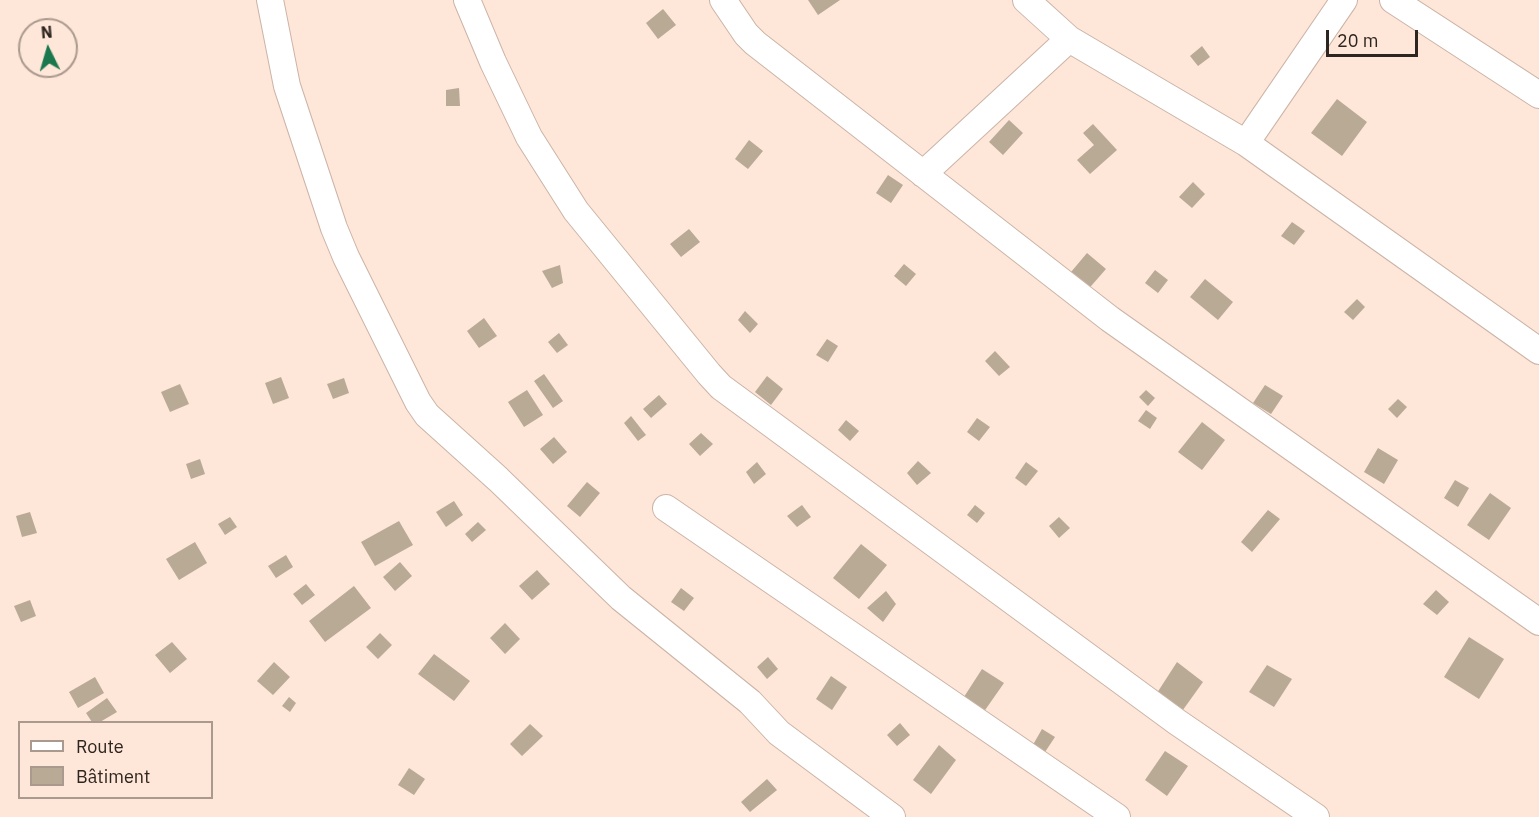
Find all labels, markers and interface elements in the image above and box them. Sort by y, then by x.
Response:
north arrow [18,18,78,78]
scale bar [1329,18,1420,56]
text: N [40,22,53,43]
text: 20 m [1337,29,1379,52]
legend [18,721,213,799]
text: Route [76,735,124,758]
text: Bâtiment [76,765,150,788]

